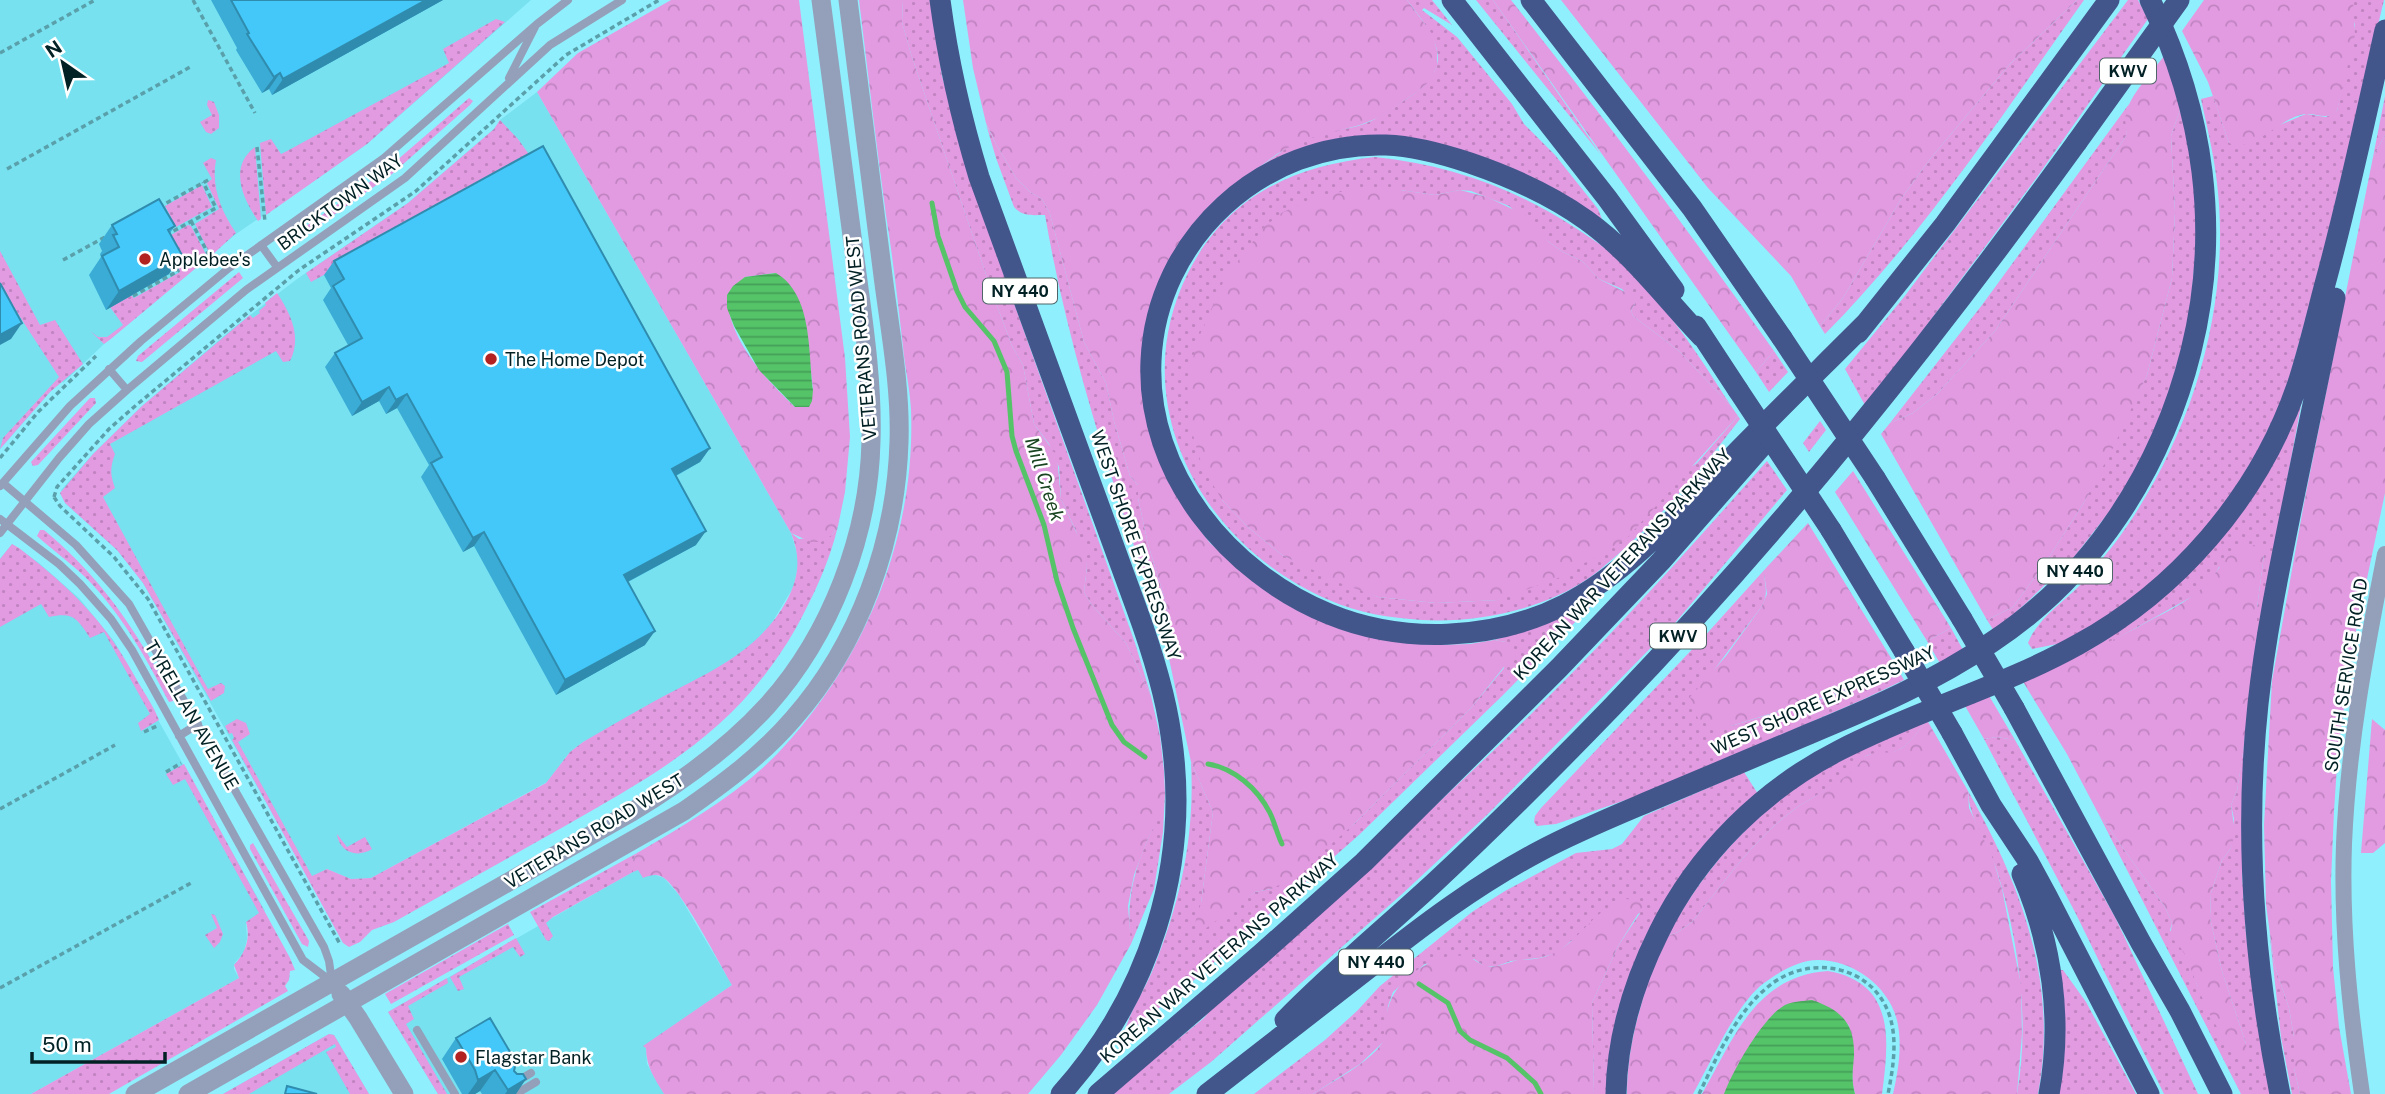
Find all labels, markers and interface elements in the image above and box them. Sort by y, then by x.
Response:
north arrow [28,28,98,98]
text: N [41,36,66,62]
road number: KWV [2100,58,2156,83]
street label: BRICKTOWN WAY [273,149,407,255]
street label: VETERANS ROAD WEST [842,235,880,441]
place label: Applebee's [159,249,251,270]
marker: Applebee's [137,251,153,267]
road number: NY 440 [983,278,1057,304]
place label: The Home Depot [505,349,645,370]
marker: The Home Depot [483,351,499,367]
street label: WEST SHORE EXPRESSWAY [1087,427,1185,663]
water label: Mill Creek [1021,434,1069,525]
street label: KOREAN WAR VETERANS PARKWAY [1509,444,1735,684]
road number: NY 440 [2038,558,2112,584]
street label: SOUTH SERVICE ROAD [2320,576,2372,774]
road number: KWV [1650,624,1706,649]
street label: TYRELLAN AVENUE [141,637,243,793]
street label: WEST SHORE EXPRESSWAY [1708,641,1938,759]
street label: VETERANS ROAD WEST [501,769,688,893]
street label: KOREAN WAR VETERANS PARKWAY [1096,849,1343,1067]
road number: NY 440 [1339,950,1413,974]
scale bar [32,1020,164,1064]
text: 50 m [42,1032,92,1057]
place label: Flagstar Bank [475,1047,592,1068]
marker: Flagstar Bank [453,1049,469,1065]

